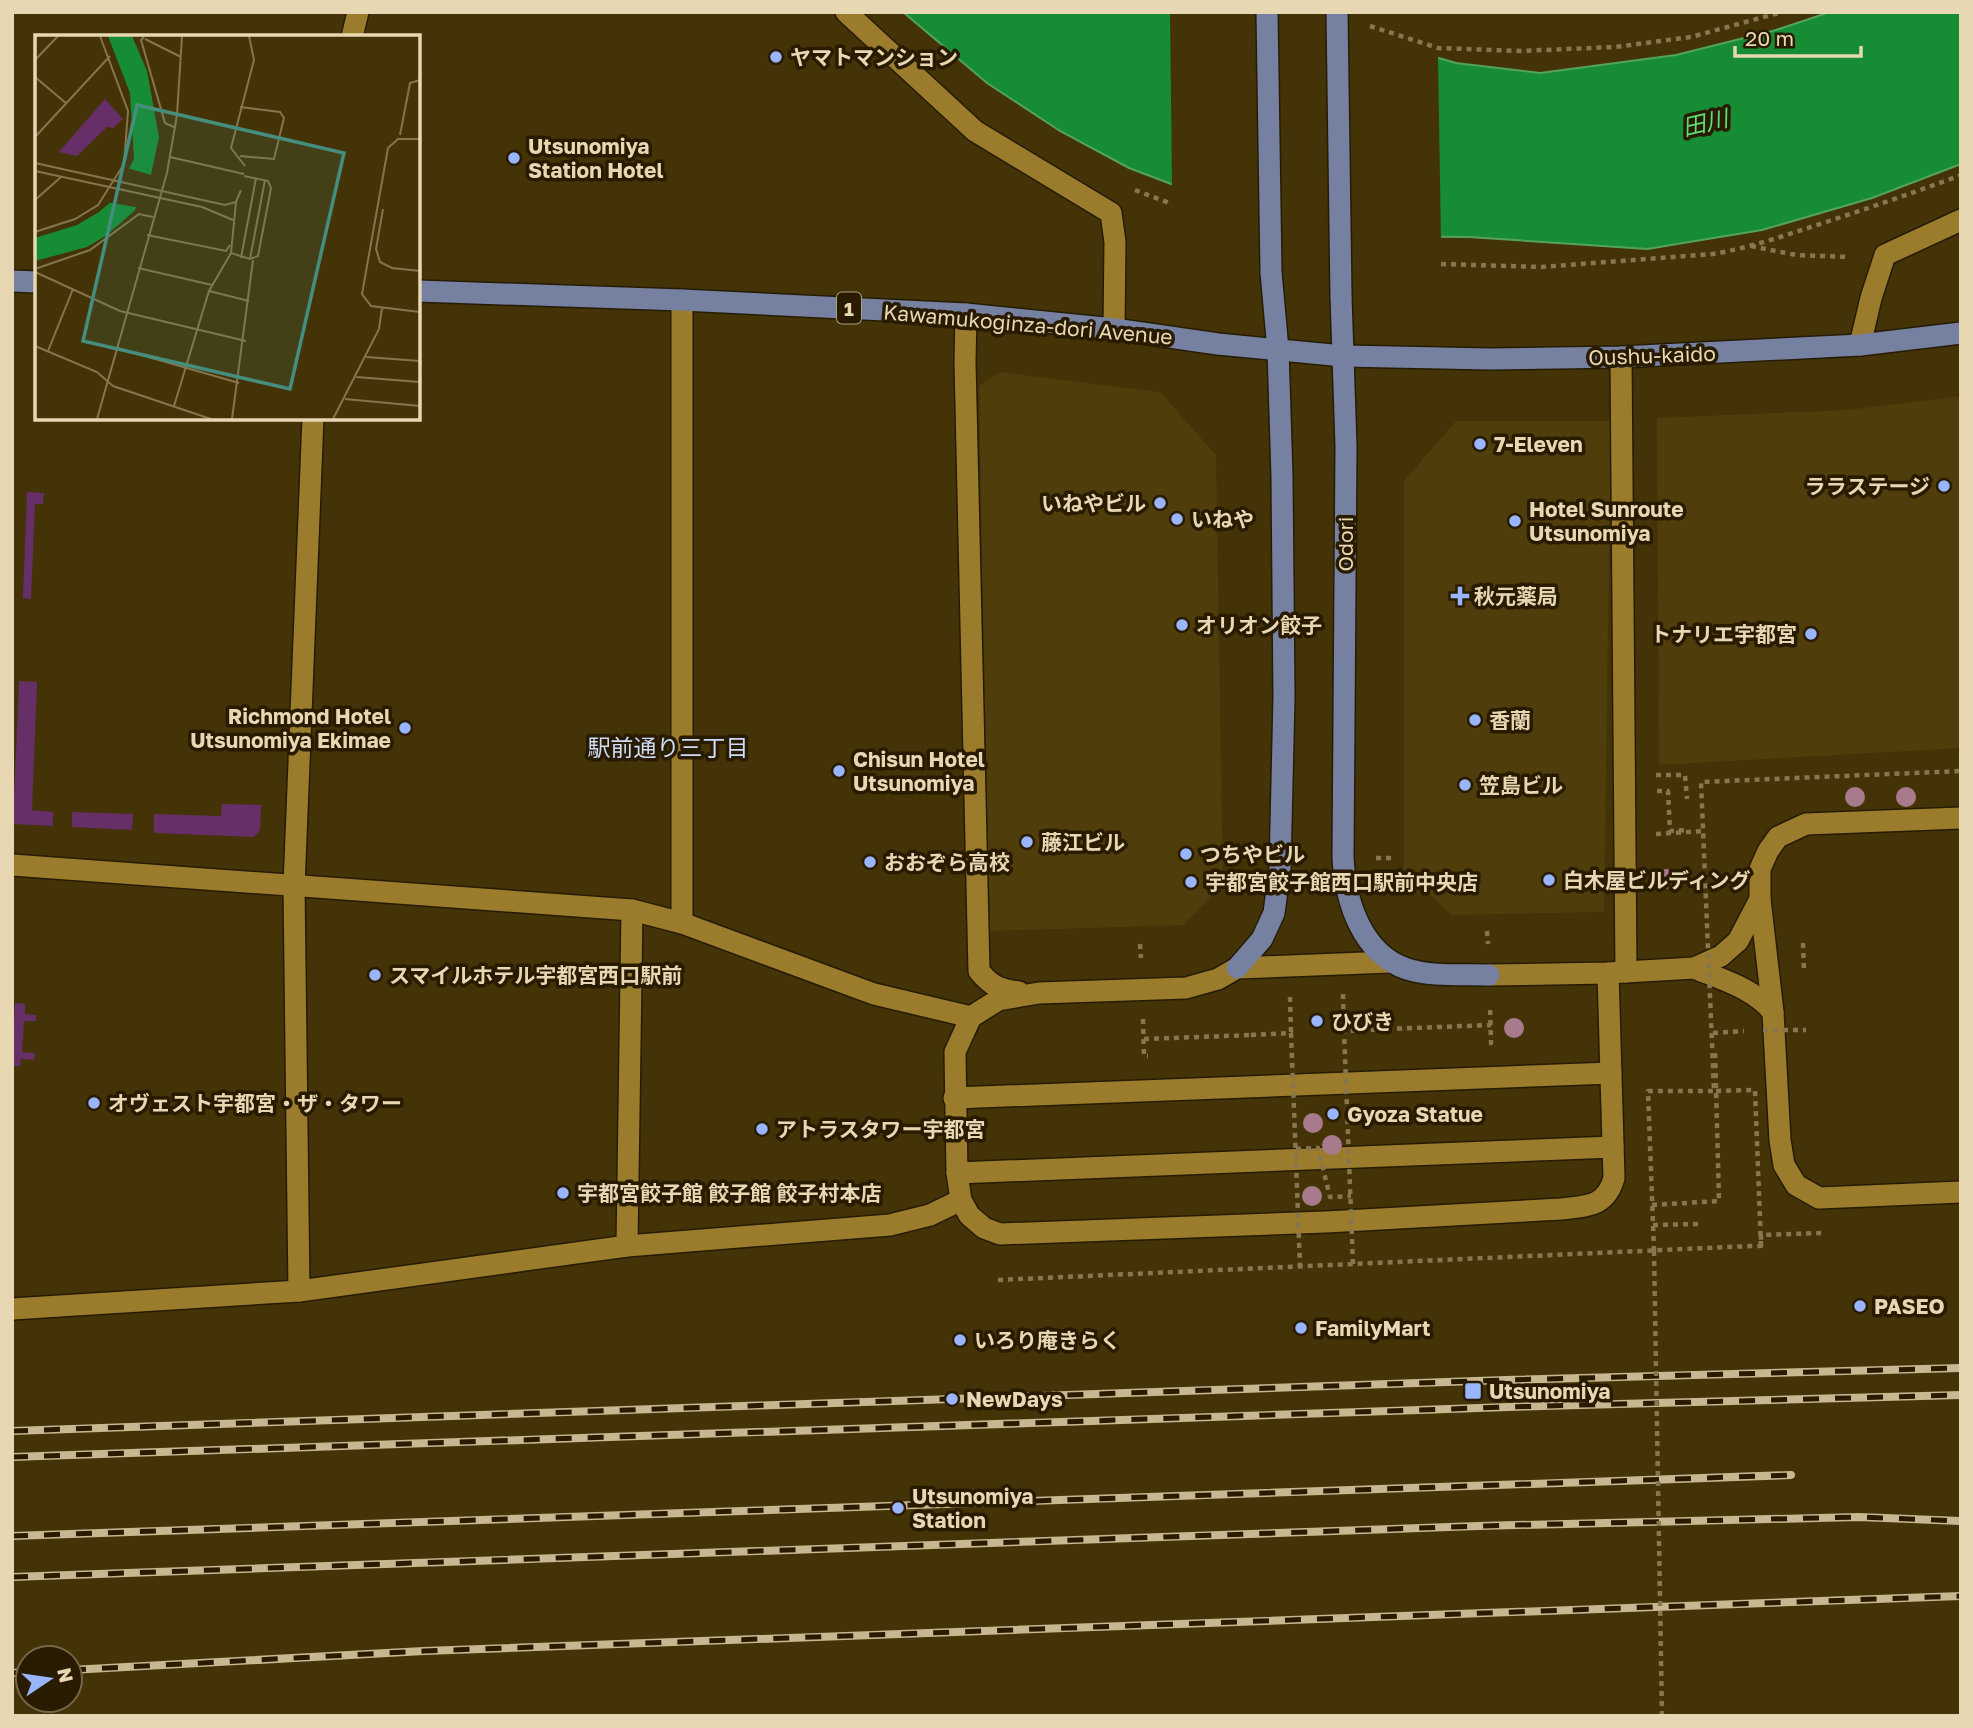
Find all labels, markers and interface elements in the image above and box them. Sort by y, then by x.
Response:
scale bar [1735,14,1861,58]
text: 20 m [1745,25,1794,51]
inset map [35,35,420,420]
place label: ヤマトマンション [790,44,958,70]
marker: ヤマトマンション [768,49,784,65]
water label: 田川 [1679,103,1733,141]
place label: Utsunomiya Station Hotel [528,133,663,183]
marker: Utsunomiya Station Hotel [506,150,522,166]
road number: 1 [837,292,861,324]
street label: Kawamukoginza-dori Avenue [882,298,1174,350]
street label: Oushu-kaido [1588,340,1716,370]
place label: 7-Eleven [1494,431,1583,457]
marker: 7-Eleven [1472,436,1488,452]
place label: ララステージ [1805,473,1930,499]
marker: ララステージ [1936,478,1952,494]
place label: いねやビル [1041,490,1146,516]
marker: いねやビル [1152,495,1168,511]
place label: Hotel Sunroute Utsunomiya [1529,496,1684,546]
place label: いねや [1191,506,1254,532]
marker: いねや [1169,511,1185,527]
marker: Hotel Sunroute Utsunomiya [1507,513,1523,529]
street label: Odori [1332,517,1358,571]
place label: 秋元薬局 [1474,583,1558,609]
marker: 秋元薬局 [1452,588,1468,604]
place label: オリオン餃子 [1196,612,1322,638]
marker: オリオン餃子 [1174,617,1190,633]
place label: トナリエ宇都宮 [1650,621,1797,647]
marker: トナリエ宇都宮 [1803,626,1819,642]
place label: Richmond Hotel Utsunomiya Ekimae [190,703,391,753]
place label: 香蘭 [1489,707,1531,733]
marker: 香蘭 [1467,712,1483,728]
marker: Richmond Hotel Utsunomiya Ekimae [397,720,413,736]
district label: 駅前通り三丁目 [588,733,749,761]
place label: Chisun Hotel Utsunomiya [853,746,985,796]
marker: Chisun Hotel Utsunomiya [831,763,847,779]
place label: 笠島ビル [1479,772,1563,798]
marker: 笠島ビル [1457,777,1473,793]
place label: 藤江ビル [1041,829,1125,855]
marker: 藤江ビル [1019,834,1035,850]
place label: つちやビル [1200,841,1305,867]
marker: つちやビル [1178,846,1194,862]
place label: おおぞら高校 [884,849,1010,875]
marker: おおぞら高校 [862,854,878,870]
place label: 白木屋ビルディング [1563,867,1751,893]
place label: 宇都宮餃子館西口駅前中央店 [1205,869,1478,895]
marker: 白木屋ビルディング [1541,872,1557,888]
marker: 宇都宮餃子館西口駅前中央店 [1183,874,1199,890]
place label: スマイルホテル宇都宮西口駅前 [389,962,682,988]
marker: スマイルホテル宇都宮西口駅前 [367,967,383,983]
place label: ひびき [1331,1008,1394,1034]
marker: ひびき [1309,1013,1325,1029]
place label: オヴェスト宇都宮・ザ・タワー [108,1090,402,1116]
marker: オヴェスト宇都宮・ザ・タワー [86,1095,102,1111]
place label: Gyoza Statue [1347,1101,1483,1127]
marker: Gyoza Statue [1325,1106,1341,1122]
place label: アトラスタワー宇都宮 [776,1116,986,1142]
marker: アトラスタワー宇都宮 [754,1121,770,1137]
place label: 宇都宮餃子館 餃子館 餃子村本店 [577,1180,882,1206]
marker: 宇都宮餃子館 餃子館 餃子村本店 [555,1185,571,1201]
place label: PASEO [1874,1293,1945,1319]
marker: PASEO [1852,1298,1868,1314]
place label: FamilyMart [1315,1315,1430,1341]
marker: FamilyMart [1293,1320,1309,1336]
place label: いろり庵きらく [974,1327,1121,1353]
marker: いろり庵きらく [952,1332,968,1348]
place label: Utsunomiya [1489,1378,1610,1404]
marker: Utsunomiya [1463,1381,1483,1401]
place label: NewDays [966,1386,1063,1412]
marker: NewDays [944,1391,960,1407]
place label: Utsunomiya Station [912,1483,1033,1533]
marker: Utsunomiya Station [890,1500,906,1516]
north arrow [14,1644,84,1714]
text: N [53,1665,79,1685]

